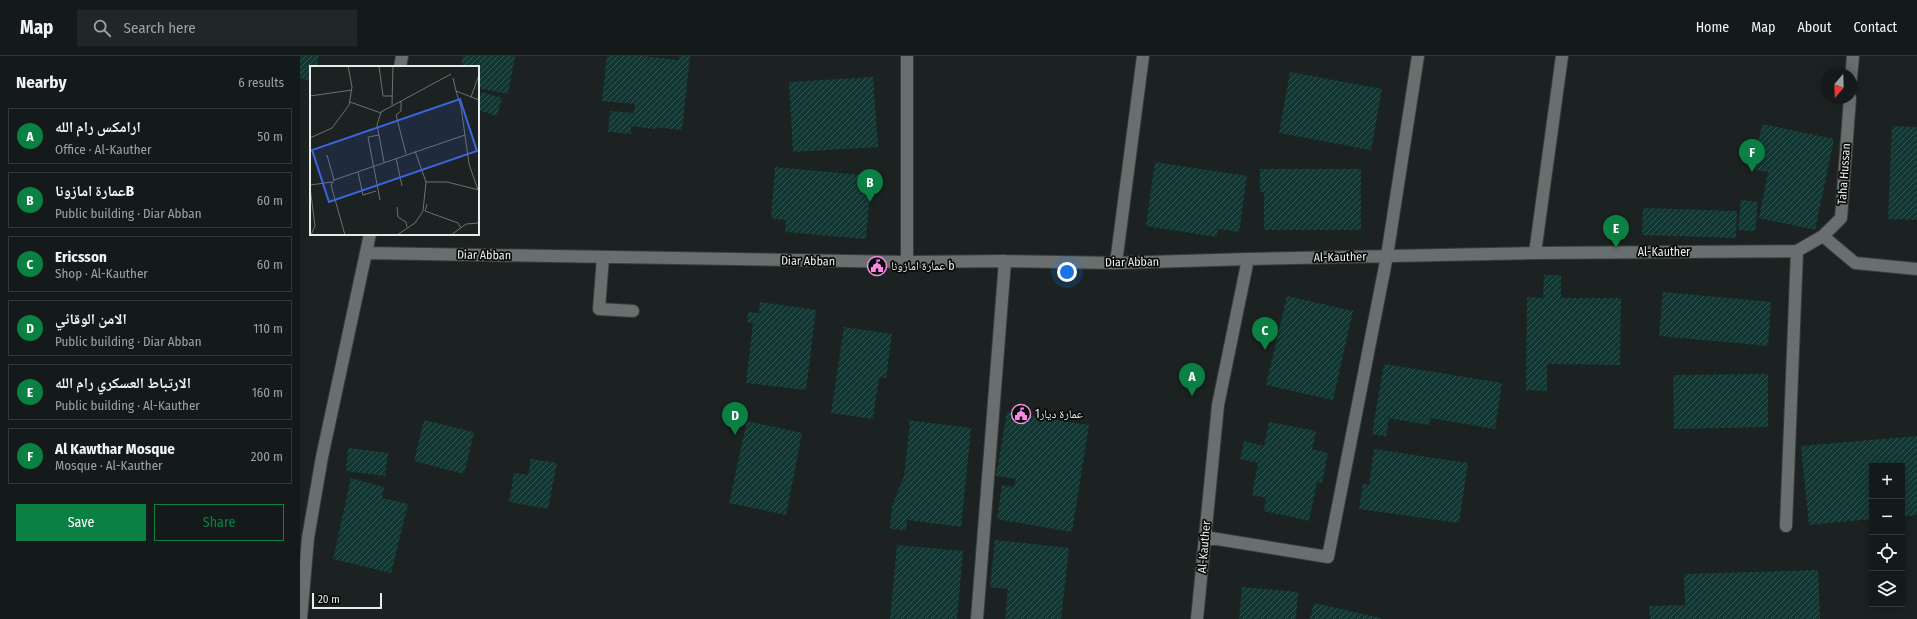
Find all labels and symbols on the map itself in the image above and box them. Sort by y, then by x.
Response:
inset map [310,66,479,235]
north arrow [1821,68,1857,104]
pin: F [1739,139,1765,172]
street label: Taha Hussan [1835,143,1853,205]
pin: B [857,169,883,202]
pin: E [1603,215,1629,248]
street label: Al-Kauther [1638,245,1691,259]
street label: Diar Abban [457,248,511,262]
street label: Al-Kauther [1314,250,1367,264]
street label: Diar Abban [781,254,835,268]
public building icon: عمارة امازونا b [866,255,888,277]
street label: Diar Abban [1105,255,1159,269]
place label: عمارة امازونا b [891,259,955,273]
your location [1057,262,1077,282]
pin: C [1252,317,1278,350]
pin: A [1179,363,1205,396]
pin: D [722,402,748,435]
public building icon: عمارة ديار1 [1010,403,1032,425]
place label: عمارة ديار1 [1035,407,1083,421]
street label: Al-Kauther [1195,519,1213,574]
scale bar [312,591,382,610]

